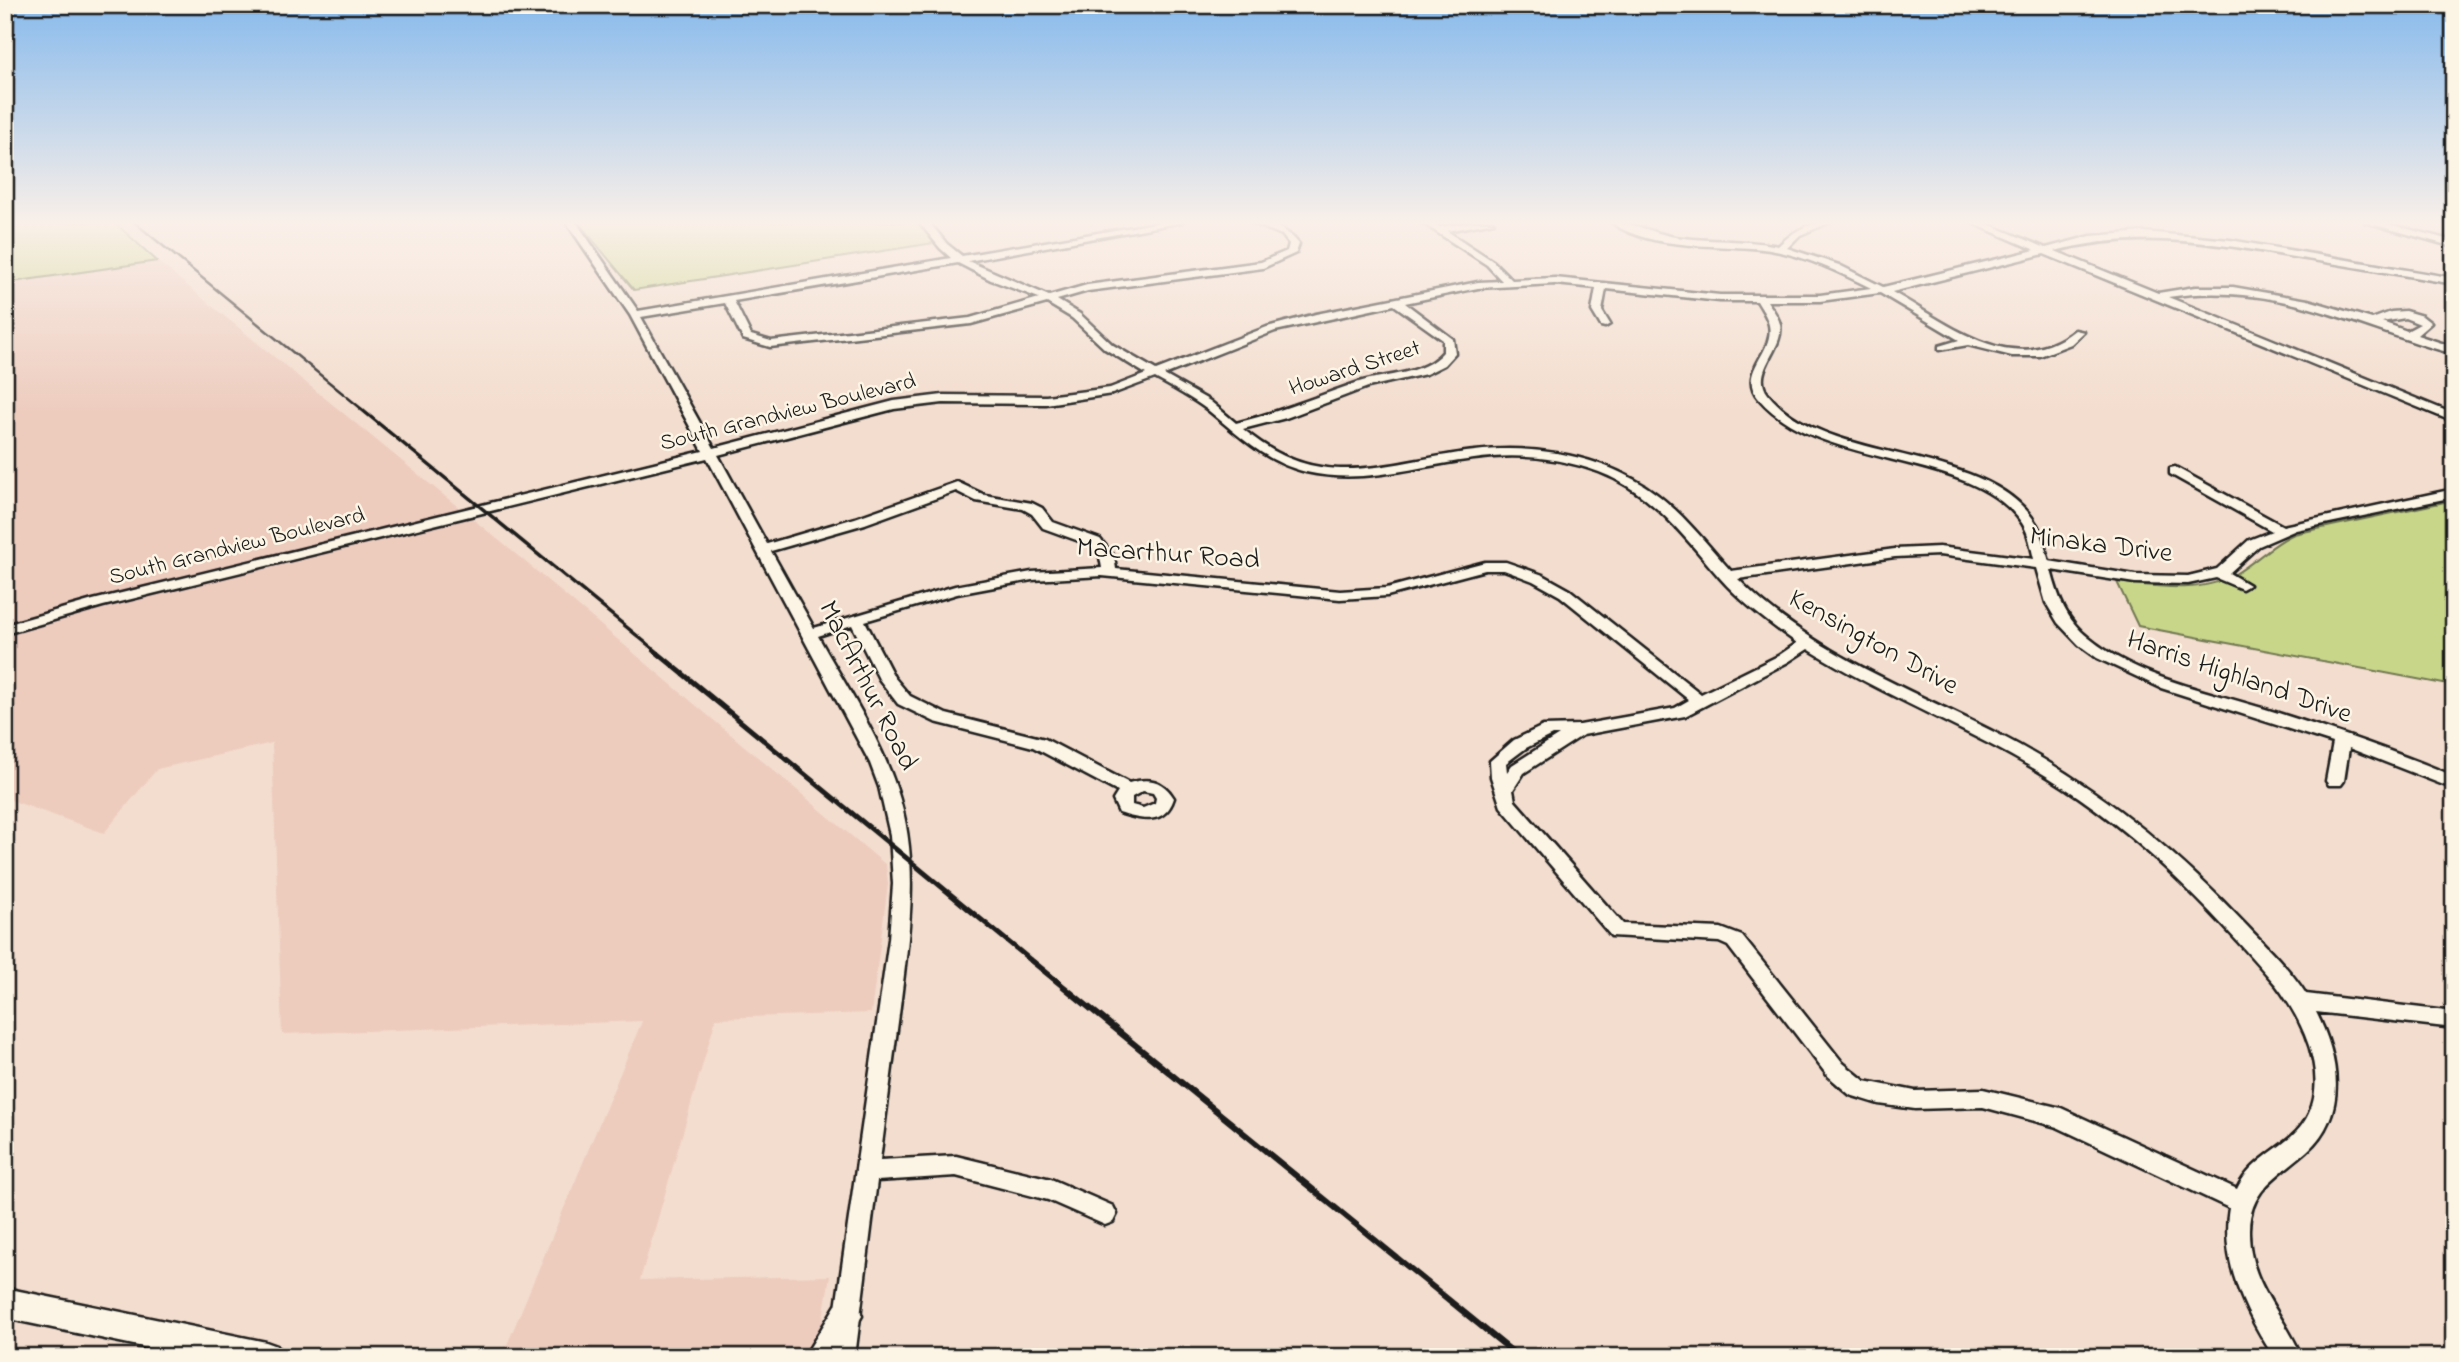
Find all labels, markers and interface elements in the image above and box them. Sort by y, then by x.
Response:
street label: Howard Street [1285,332,1425,406]
street label: South Grandview Boulevard [657,365,919,461]
street label: South Grandview Boulevard [106,499,368,595]
street label: Minaka Drive [2027,517,2175,575]
street label: Macarthur Road [1075,528,1261,582]
street label: Kensington Drive [1780,579,1966,707]
street label: MacArthur Road [807,594,928,778]
street label: Harris Highland Drive [2121,620,2358,736]

